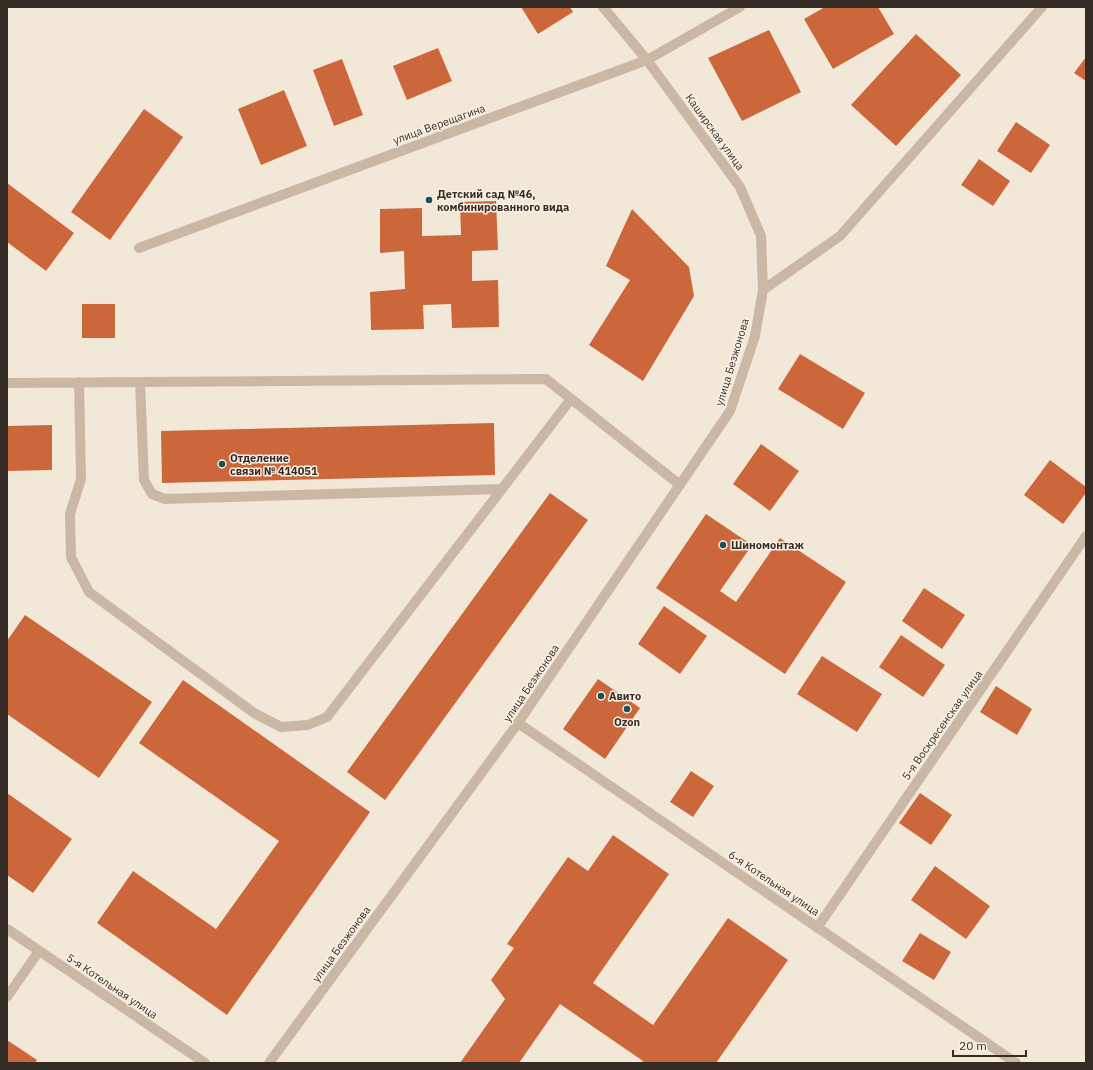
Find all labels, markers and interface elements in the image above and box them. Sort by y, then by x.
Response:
street label: Каширская улица [683,91,747,173]
street label: улица Верещагина [391,101,487,147]
place label: Детский сад №46, комбинированного вида [437,187,569,214]
marker: Детский сад №46, комбинированного вида [424,195,434,205]
street label: улица Безжонова [712,317,752,407]
place label: Отделение связи № 414051 [230,451,318,478]
marker: Отделение связи № 414051 [217,459,227,469]
place label: Шиномонтаж [731,538,805,552]
marker: Шиномонтаж [718,540,728,550]
street label: улица Безжонова [500,641,562,724]
street label: 5-я Воскресенская улица [899,667,985,783]
place label: Авито [609,689,641,703]
marker: Авито [596,691,606,701]
marker: Ozon [622,704,632,714]
place label: Ozon [614,715,640,729]
street label: 6-я Котельная улица [726,847,822,919]
street label: улица Безжонова [309,903,373,985]
street label: 5-я Котельная улица [64,950,160,1022]
scale bar [953,1032,1026,1058]
text: 20 m [959,1038,987,1053]

